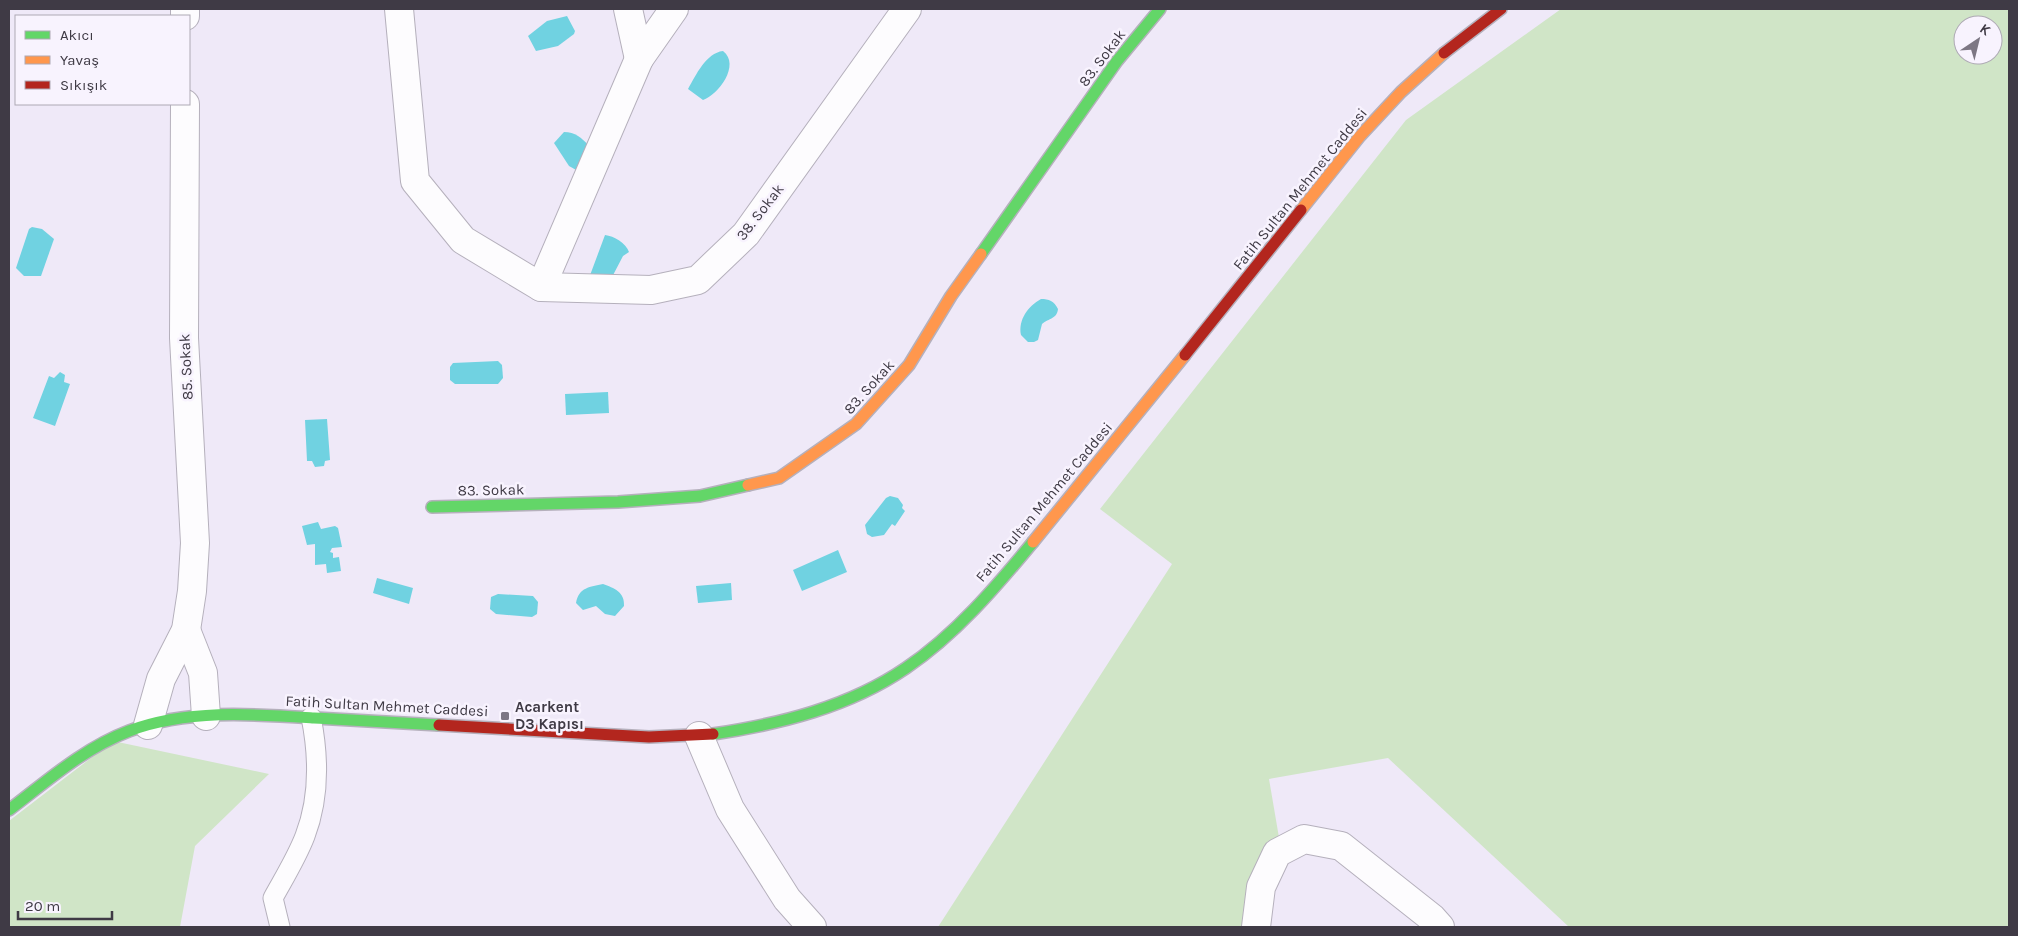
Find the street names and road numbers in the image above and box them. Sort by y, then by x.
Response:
street label: 83. Sokak [1075,26,1129,90]
street label: Fatih Sultan Mehmet Caddesi [1229,104,1371,274]
street label: 38. Sokak [732,180,788,244]
street label: 85. Sokak [175,333,197,401]
street label: 83. Sokak [840,356,898,418]
street label: Fatih Sultan Mehmet Caddesi [972,418,1116,586]
street label: 83. Sokak [457,480,525,500]
street label: Fatih Sultan Mehmet Caddesi [285,692,489,720]

